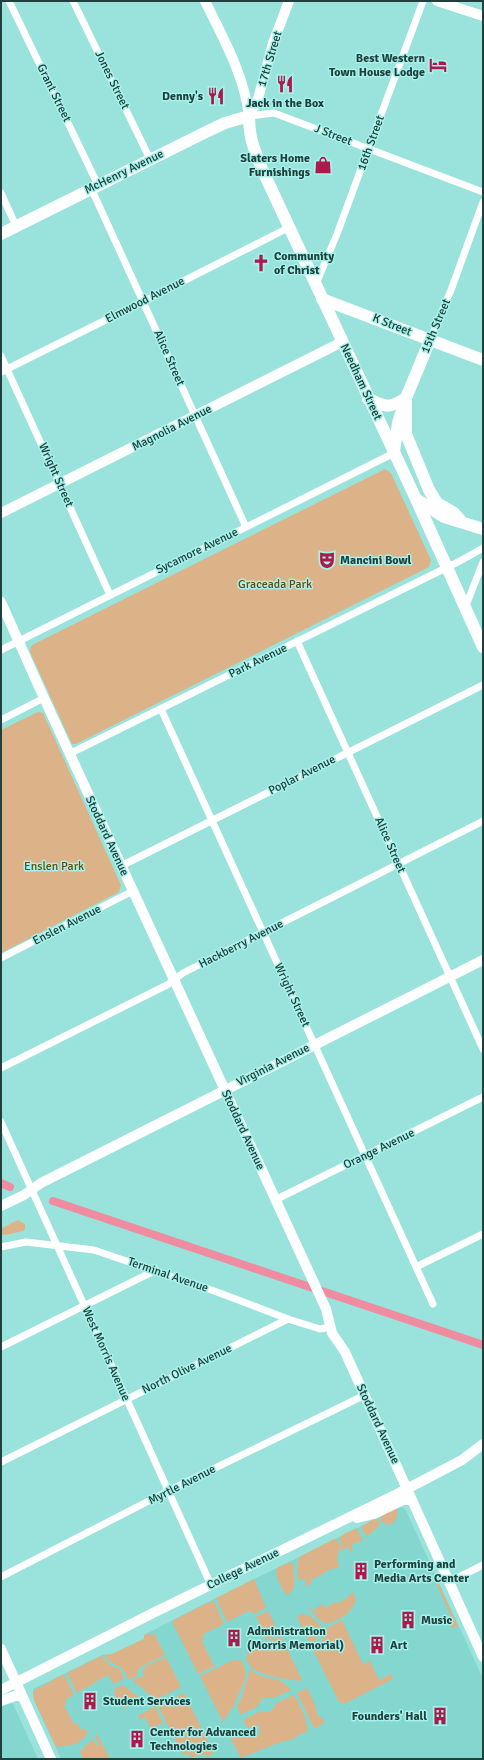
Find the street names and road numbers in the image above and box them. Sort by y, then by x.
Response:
street label: 17th Street [254,29,286,89]
street label: Jones Street [91,48,133,112]
street label: Grant Street [33,61,75,125]
street label: 16th Street [354,113,388,173]
street label: J Street [312,121,354,149]
street label: McHenry Avenue [82,146,166,198]
street label: Elmwood Avenue [103,274,187,326]
street label: 15th Street [418,297,454,355]
street label: K Street [370,310,414,340]
street label: Alice Street [150,328,188,388]
street label: Needham Street [337,341,385,423]
street label: Magnolia Avenue [129,401,215,455]
street label: Wright Street [35,440,77,510]
street label: Sycamore Avenue [153,525,241,577]
street label: Park Avenue [226,640,290,682]
street label: Poplar Avenue [266,752,338,798]
street label: Stoddard Avenue [82,794,132,878]
street label: Alice Street [371,815,409,875]
street label: Enslen Avenue [30,901,104,949]
street label: Hackberry Avenue [196,916,286,972]
street label: Wright Street [271,961,313,1029]
street label: Virginia Avenue [234,1040,312,1090]
street label: Stoddard Avenue [218,1088,268,1172]
street label: Orange Avenue [341,1125,417,1173]
street label: Terminal Avenue [126,1254,210,1296]
street label: West Morris Avenue [79,1305,133,1403]
street label: North Olive Avenue [139,1341,235,1397]
street label: Stoddard Avenue [353,1382,403,1466]
street label: Myrtle Avenue [146,1462,218,1508]
street label: College Avenue [204,1545,282,1593]

